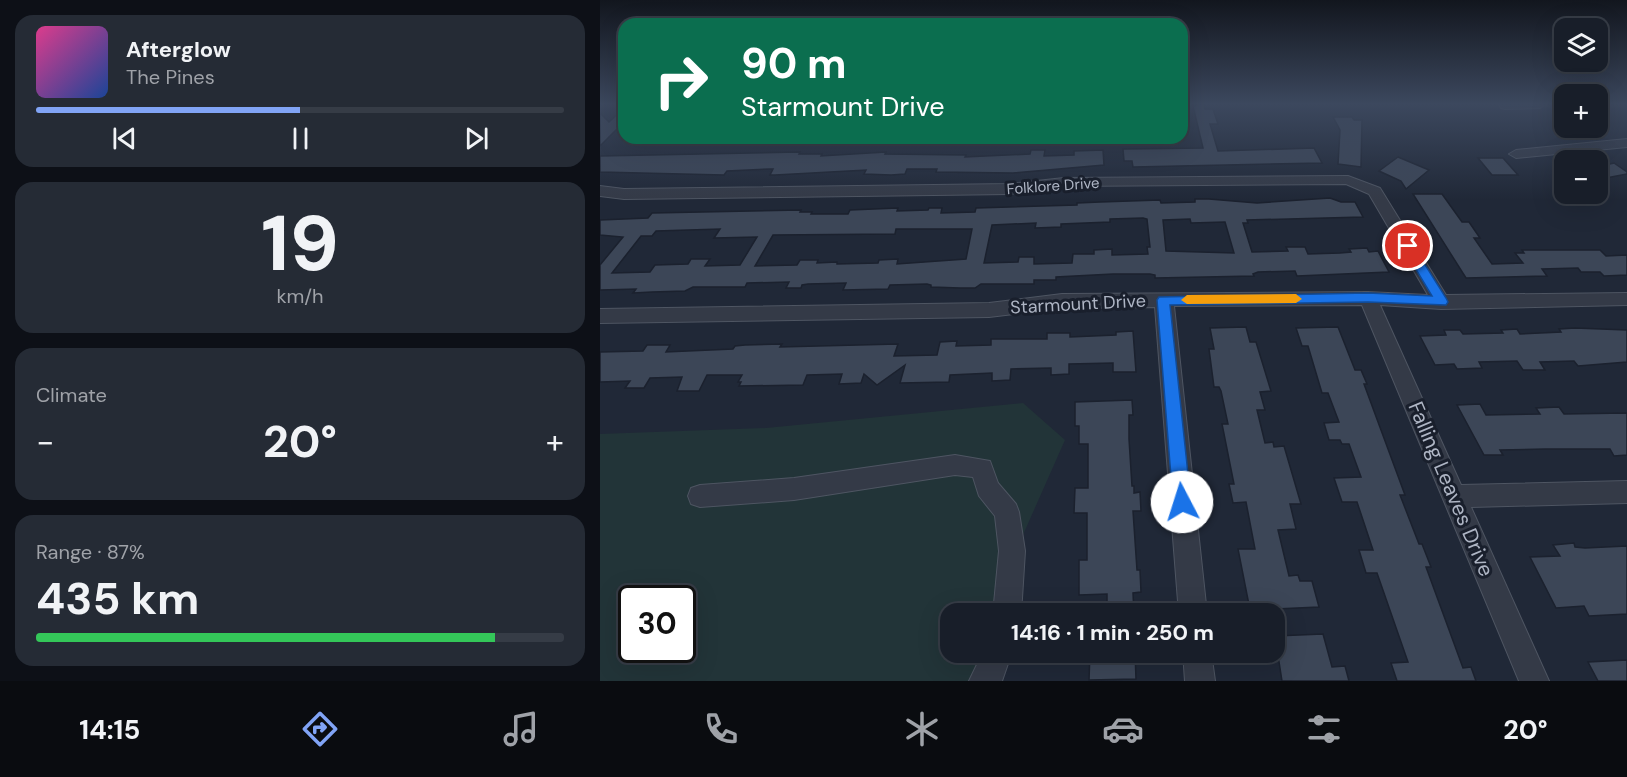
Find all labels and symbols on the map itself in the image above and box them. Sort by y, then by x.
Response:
street label: Folklore Drive [1006,173,1100,199]
pin [1382,220,1433,271]
street label: Starmount Drive [1010,288,1146,320]
street label: Falling Leaves Drive [1401,397,1501,581]
position arrow [1150,470,1214,534]
speed limit sign: 30 [618,585,696,663]

